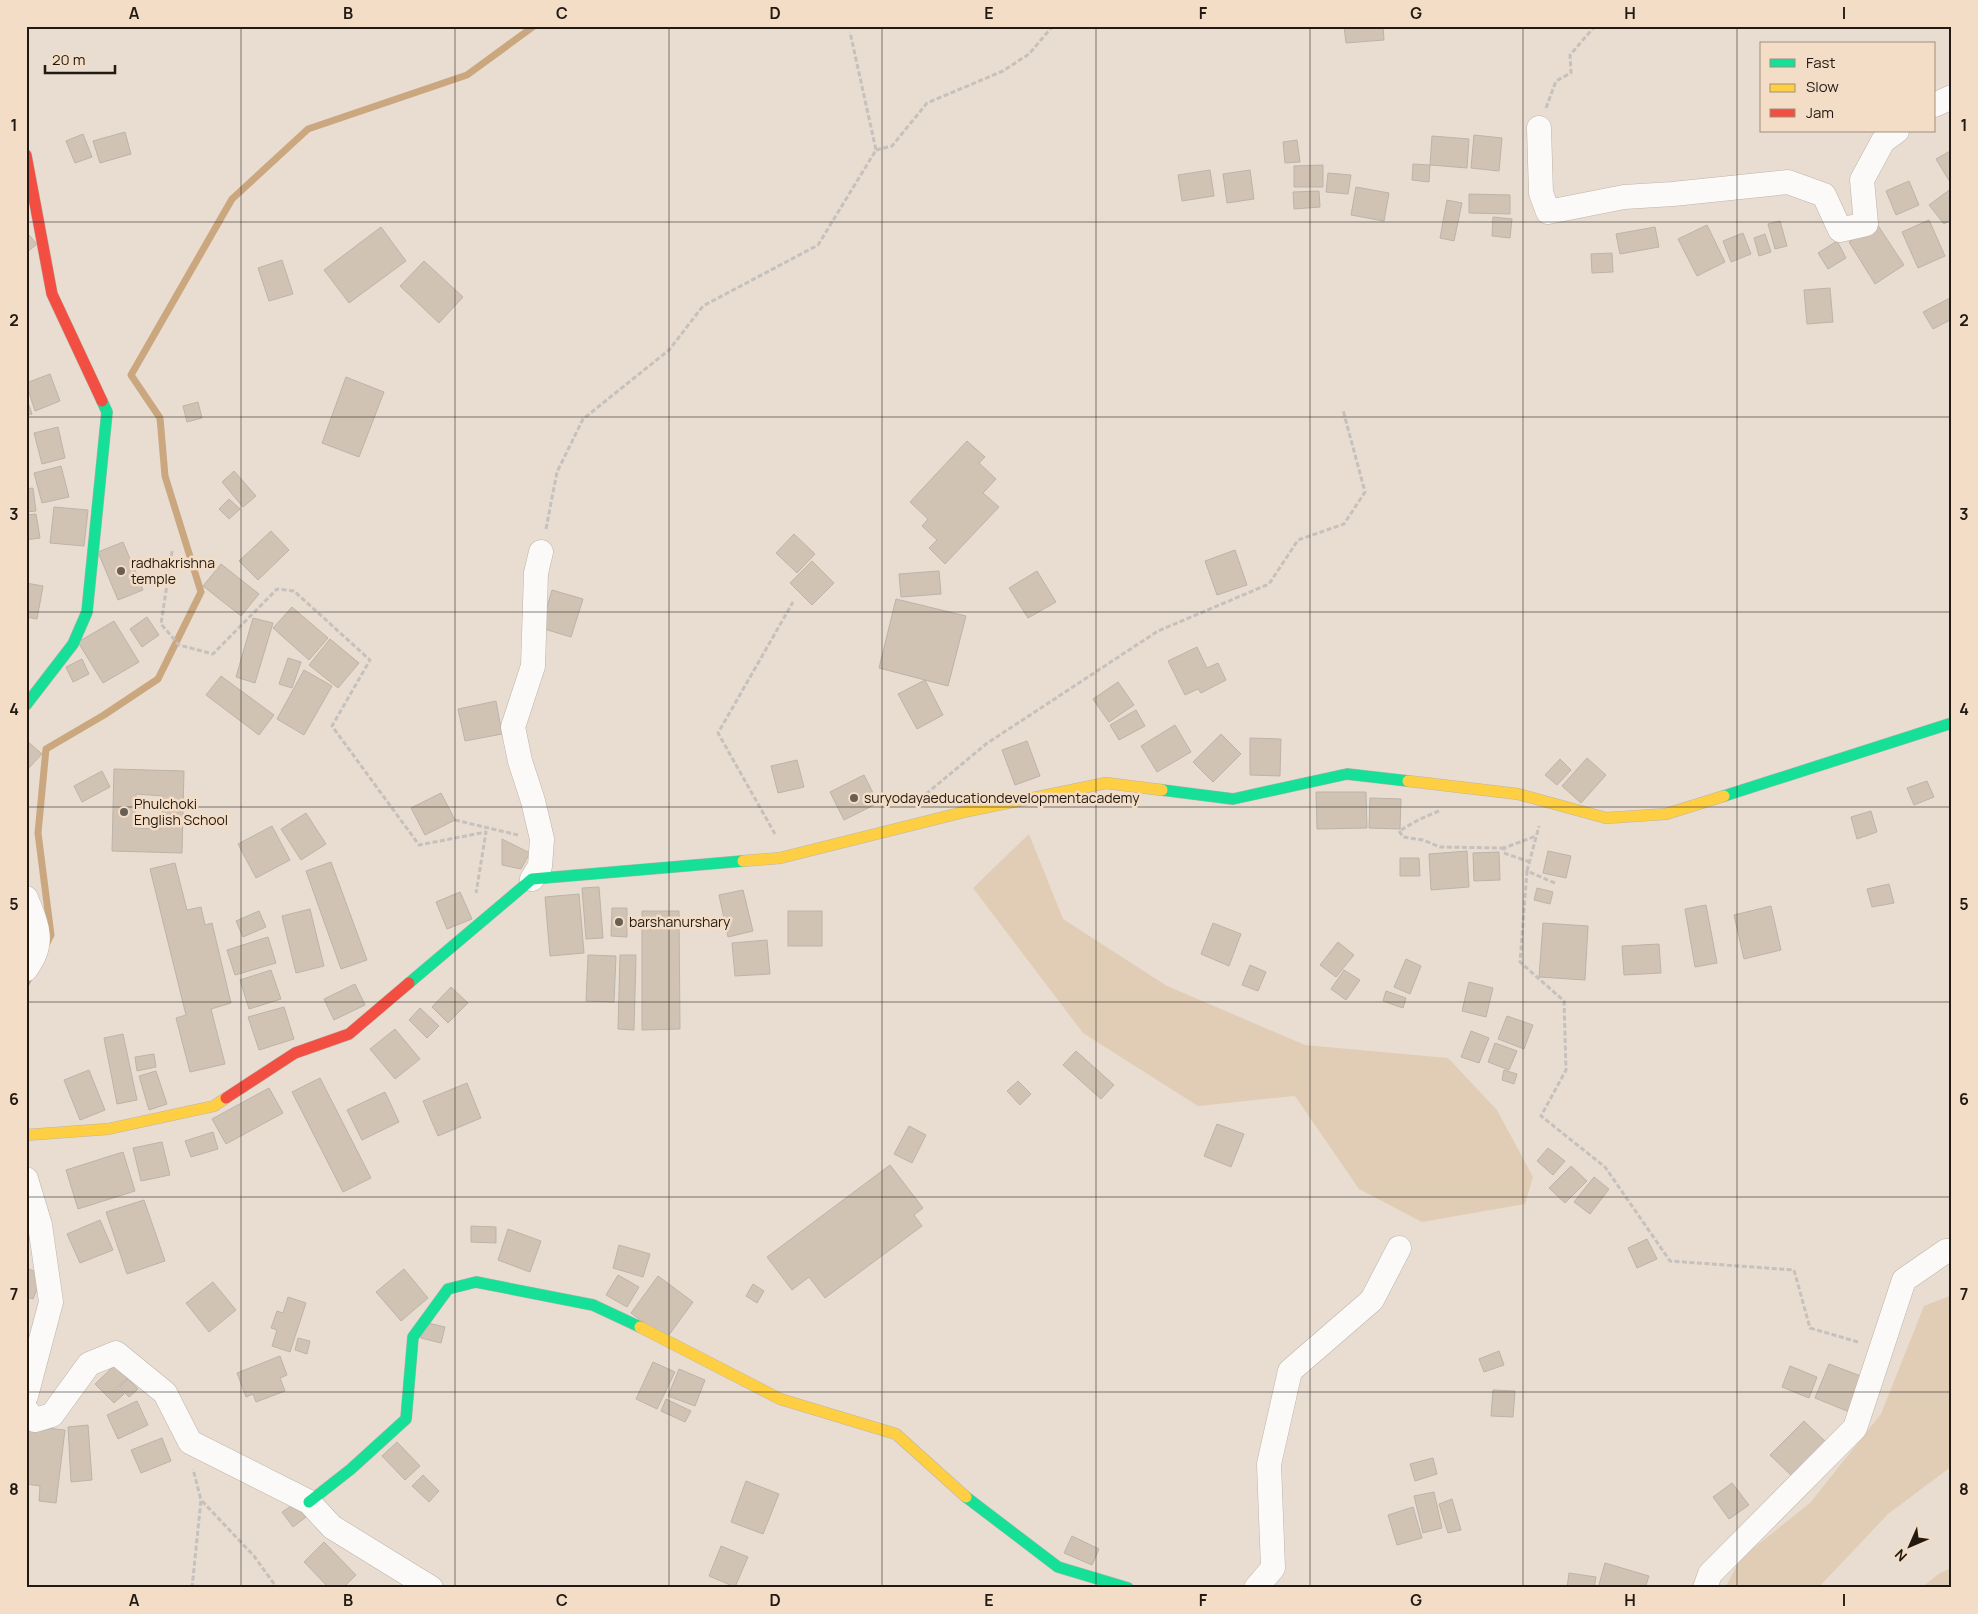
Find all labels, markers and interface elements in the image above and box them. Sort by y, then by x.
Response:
text: A [129,2,140,24]
text: B [343,2,353,24]
text: C [556,2,568,24]
text: D [769,2,781,24]
text: E [984,2,994,24]
text: F [1199,2,1208,24]
text: G [1410,2,1422,24]
text: H [1624,2,1636,24]
text: I [1842,2,1846,24]
scale bar [45,42,115,74]
legend [1760,42,1936,132]
text: 20 m [52,49,85,70]
text: Fast [1806,52,1835,73]
text: Slow [1806,76,1839,97]
text: Jam [1806,102,1834,123]
text: 1 [10,114,18,136]
text: 1 [1960,114,1968,136]
text: 2 [9,309,19,331]
text: 2 [1959,309,1969,331]
text: 3 [9,503,19,525]
text: 3 [1959,503,1969,525]
place label: radhakrishna temple [131,553,215,588]
marker: radhakrishna temple [115,565,127,577]
text: 4 [9,698,19,720]
text: 4 [1959,698,1969,720]
place label: suryodayaeducationdevelopmentacademy [864,788,1140,807]
marker: suryodayaeducationdevelopmentacademy [848,792,860,804]
place label: Phulchoki English School [134,794,228,829]
marker: Phulchoki English School [118,806,130,818]
text: 5 [9,893,19,915]
text: 5 [1959,893,1969,915]
place label: barshanurshary [629,912,731,931]
marker: barshanurshary [613,916,625,928]
text: 6 [9,1088,19,1110]
text: 6 [1959,1088,1969,1110]
text: 7 [10,1283,18,1305]
text: 7 [1960,1283,1968,1305]
text: 8 [9,1478,19,1500]
text: 8 [1959,1478,1969,1500]
north arrow [1886,1522,1936,1572]
text: N [1890,1545,1911,1566]
text: A [129,1589,140,1611]
text: B [343,1589,353,1611]
text: C [556,1589,568,1611]
text: D [769,1589,781,1611]
text: E [984,1589,994,1611]
text: F [1199,1589,1208,1611]
text: G [1410,1589,1422,1611]
text: H [1624,1589,1636,1611]
text: I [1842,1589,1846,1611]

